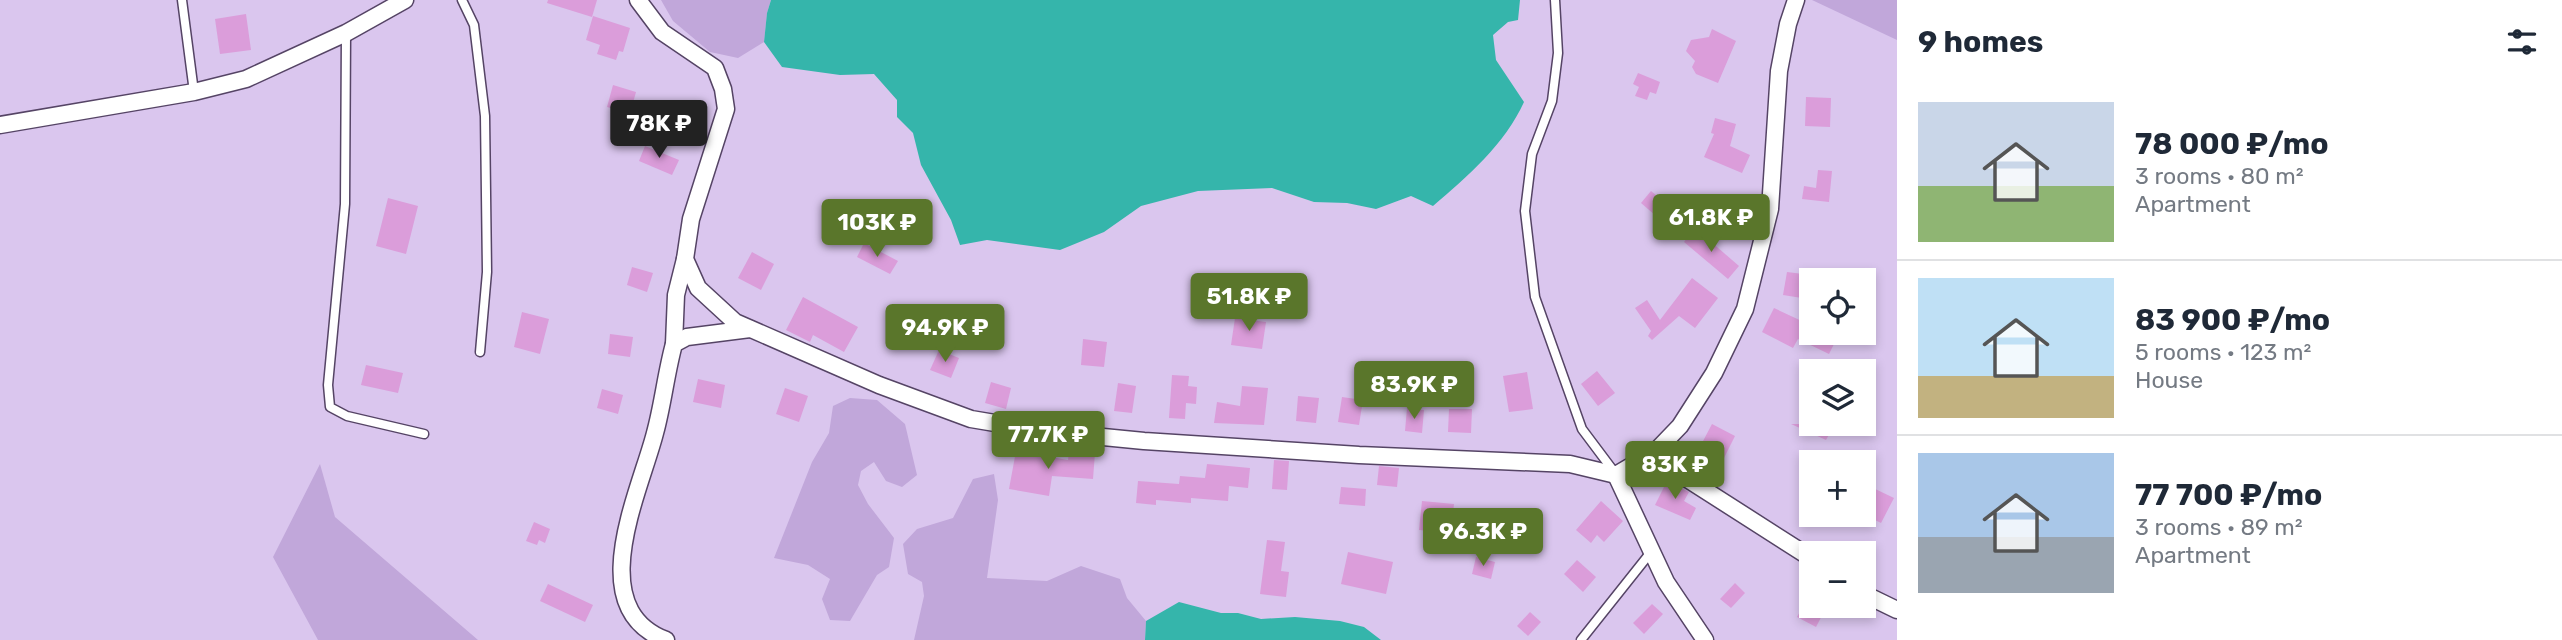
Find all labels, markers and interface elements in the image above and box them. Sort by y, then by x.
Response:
icon: filters [2503,23,2541,61]
text: 9 homes [1918,24,2043,60]
pin: 78K ₽ [610,100,708,160]
text: 78K ₽ [626,109,692,137]
text: 78 000 ₽/mo [2135,126,2329,162]
icon: home [1974,130,2058,214]
text: 3 rooms · 80 m² [2135,162,2304,190]
text: Apartment [2135,190,2251,218]
pin: 61.8K ₽ [1646,194,1776,254]
pin: 103K ₽ [820,200,934,259]
text: 61.8K ₽ [1669,203,1753,231]
text: 103K ₽ [838,208,916,236]
map controls [1799,268,1876,618]
button: locate [1799,268,1876,345]
pin: 51.8K ₽ [1184,274,1314,333]
text: 51.8K ₽ [1207,282,1291,310]
text: 83 900 ₽/mo [2135,302,2330,338]
pin: 94.9K ₽ [880,304,1010,364]
icon: home [1974,306,2058,390]
text: 94.9K ₽ [901,313,989,341]
text: 5 rooms · 123 m² [2135,338,2311,366]
button: layers [1799,359,1876,436]
pin: 83.9K ₽ [1349,362,1479,421]
text: House [2135,366,2203,394]
text: 83.9K ₽ [1370,370,1458,398]
pin: 77.7K ₽ [983,412,1113,471]
text: 77.7K ₽ [1008,420,1088,448]
pin: 83K ₽ [1626,442,1724,501]
text: 83K ₽ [1641,450,1709,478]
button: + [1799,450,1876,527]
text: 77 700 ₽/mo [2135,477,2322,513]
icon: home [1974,481,2058,565]
pin: 96.3K ₽ [1418,508,1548,568]
text: 3 rooms · 89 m² [2135,513,2303,541]
text: 96.3K ₽ [1439,517,1527,545]
button: − [1799,541,1876,618]
text: Apartment [2135,541,2251,569]

